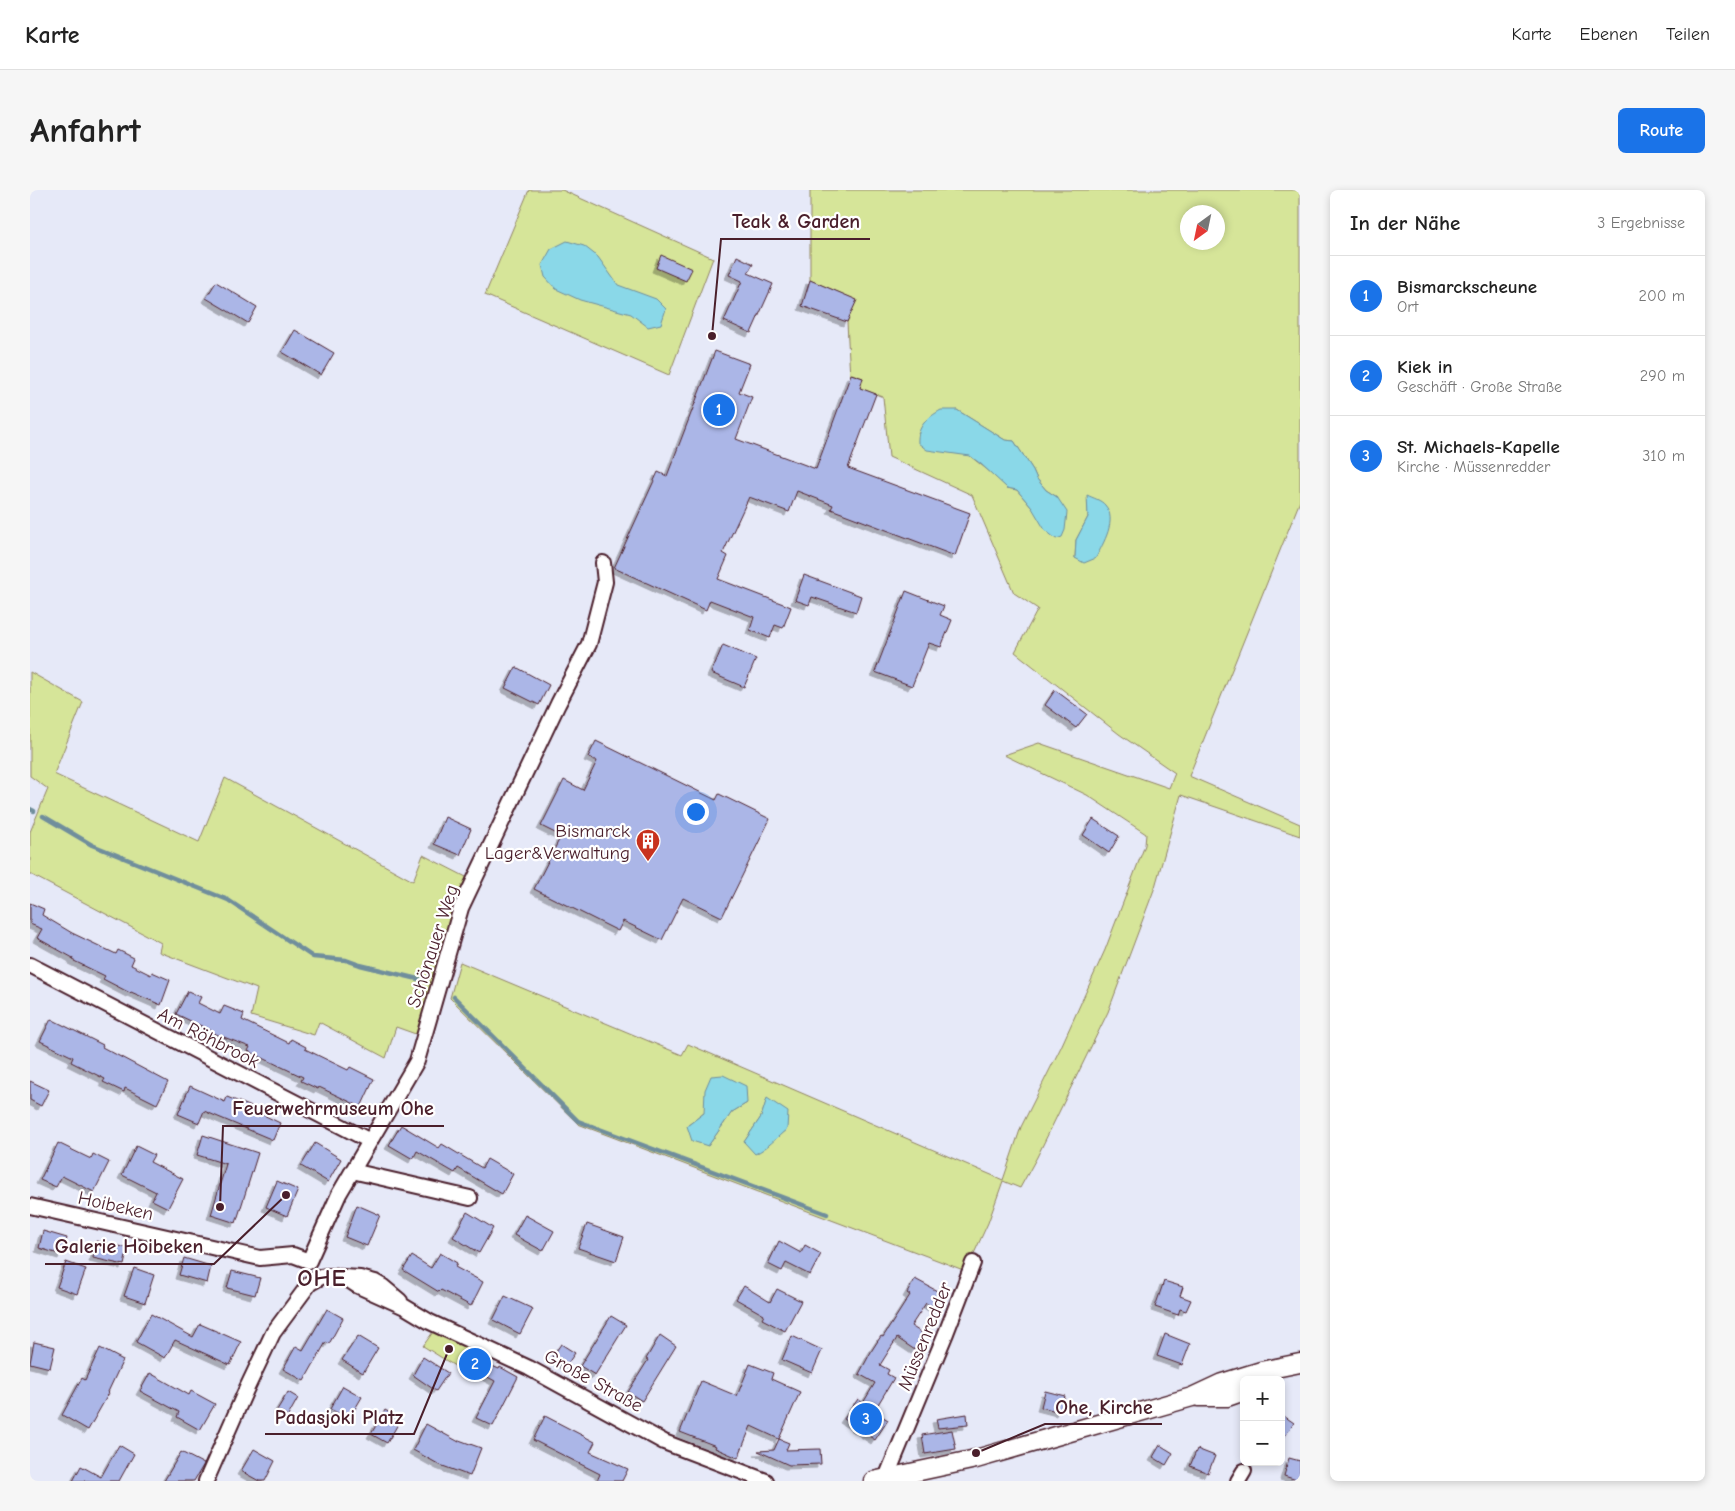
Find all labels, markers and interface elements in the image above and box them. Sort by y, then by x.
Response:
text: Karte [25,21,79,49]
text: Karte [1511,24,1552,45]
text: Ebenen [1580,24,1638,45]
text: Teilen [1666,24,1710,45]
button: Route [1618,108,1705,153]
text: Anfahrt [30,110,141,151]
callout: Teak & Garden [721,204,870,239]
north arrow [1180,205,1225,250]
text: Teak & Garden [732,210,860,233]
text: In der Nähe [1350,211,1460,235]
text: 3 Ergebnisse [1597,214,1685,232]
text: Bismarckscheune [1397,276,1537,298]
text: 1 [1363,287,1369,305]
text: 200 m [1639,287,1685,305]
text: Ort [1397,298,1418,316]
text: Kiek in [1397,356,1453,378]
text: 2 [1362,367,1370,385]
text: 290 m [1640,367,1685,385]
text: Geschäft · Große Straße [1397,378,1562,396]
pin: 1 [703,391,735,429]
text: St. Michaels-Kapelle [1397,436,1560,458]
text: 3 [1362,447,1370,465]
text: 310 m [1642,447,1685,465]
text: Kirche · Müssenredder [1397,458,1550,476]
your location [683,799,709,825]
place label: Bismarck Lager&Verwaltung [485,820,631,864]
building icon: Bismarck Lager&Verwaltung [635,828,661,862]
street label: Schönauer Weg [403,882,463,1011]
street label: Am Röhbrook [154,1003,264,1073]
callout: Feuerwehrmuseum Ohe [223,1091,444,1126]
text: Feuerwehrmuseum Ohe [232,1097,434,1120]
street label: Hoibeken [76,1187,156,1225]
callout: Galerie Hoibeken [45,1229,214,1264]
text: Galerie Hoibeken [55,1235,203,1258]
district label: OHE [297,1264,347,1292]
street label: Müssenredder [893,1278,957,1394]
pin: 2 [459,1345,491,1383]
street label: Große Straße [540,1345,647,1417]
map controls [1240,1376,1285,1466]
button: + [1240,1376,1285,1421]
callout: Ohe, Kirche [1045,1389,1162,1424]
text: Ohe, Kirche [1055,1396,1153,1419]
callout: Padasjoki Platz [265,1399,414,1434]
pin: 3 [850,1400,882,1438]
text: Padasjoki Platz [275,1406,404,1429]
button: − [1240,1421,1285,1466]

